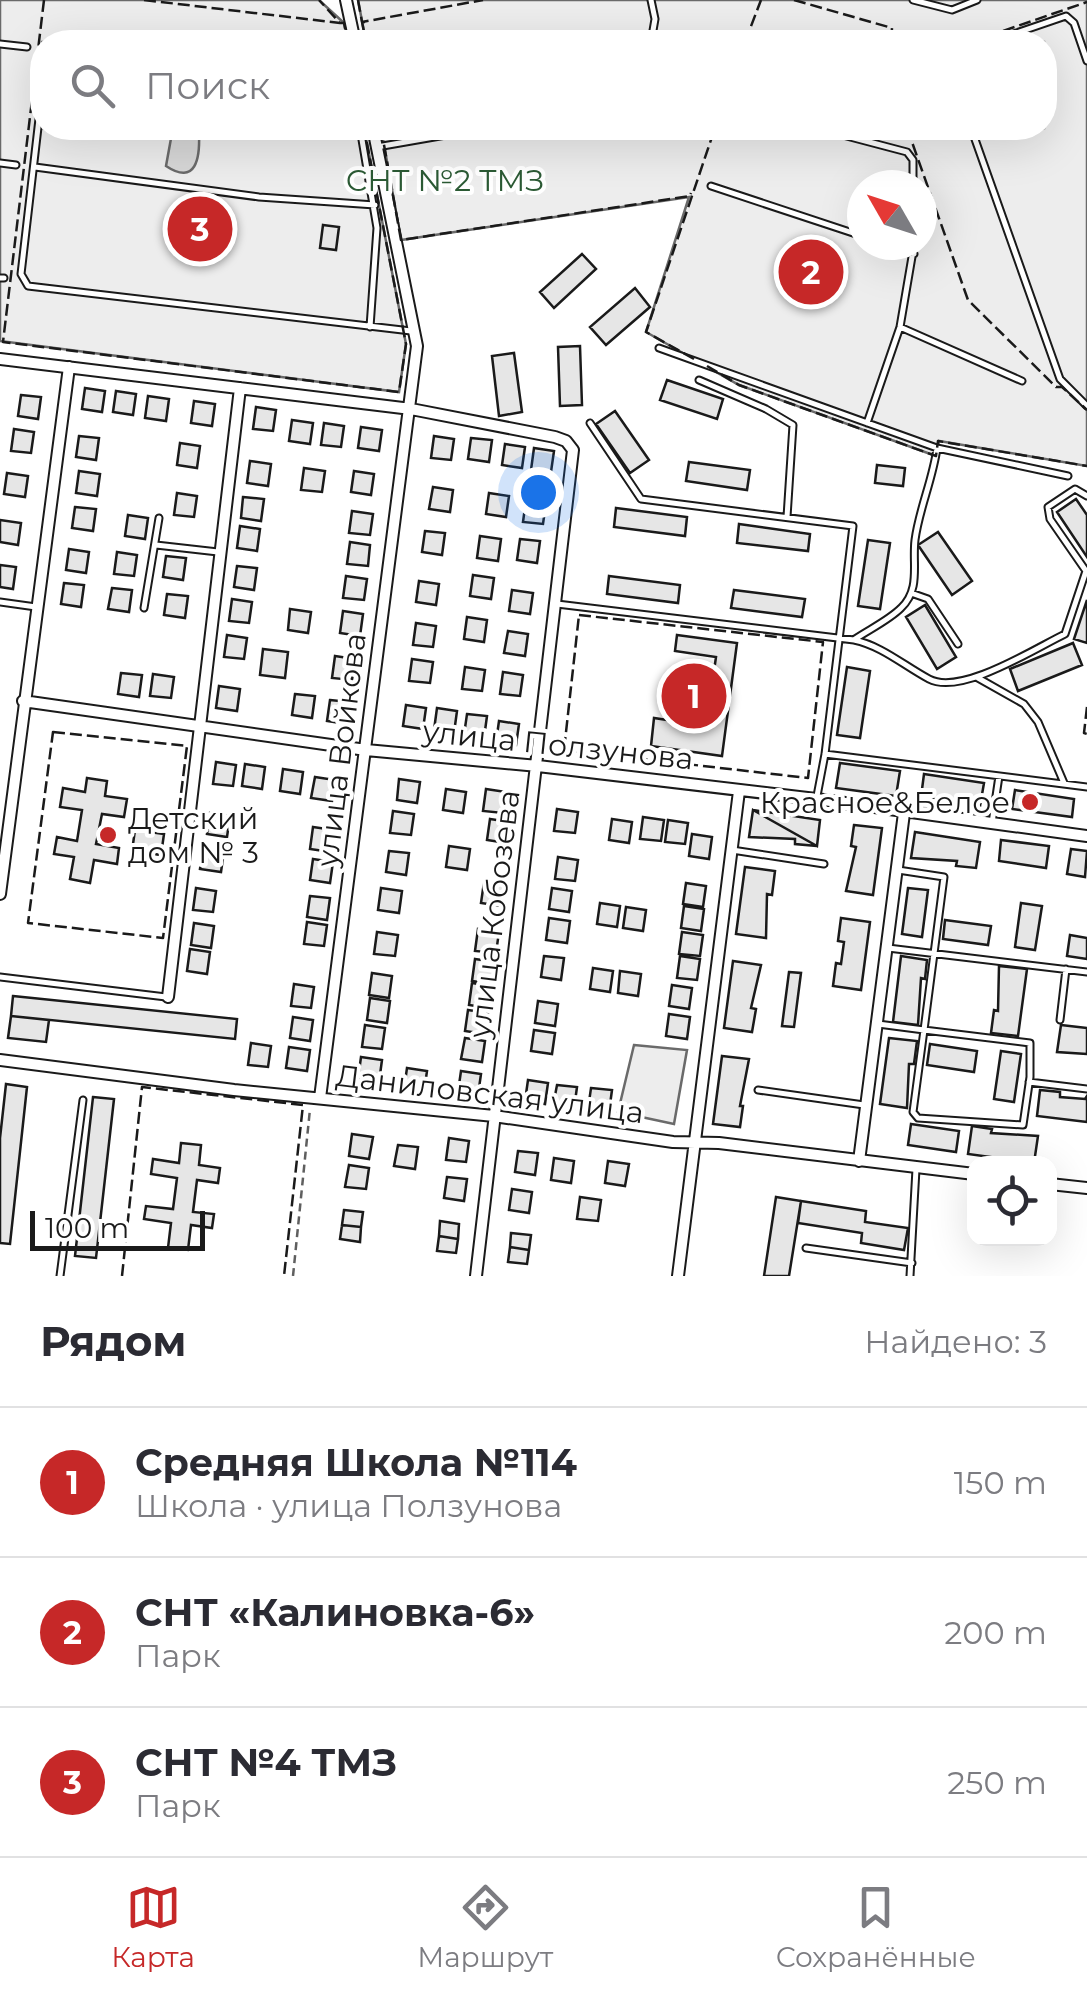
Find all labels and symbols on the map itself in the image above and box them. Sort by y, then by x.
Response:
park label: СНТ №2 ТМЗ [346,162,544,199]
north arrow [847,170,937,260]
pin: 3 [168,192,232,266]
pin: 2 [778,234,844,310]
your location [513,467,564,518]
street label: улица Войкова [308,631,374,870]
pin: 1 [662,658,726,734]
street label: улица Ползунова [420,712,695,778]
place label: Красное&Белое [760,784,1010,821]
street label: улица Кобозева [460,788,528,1041]
marker: Красное&Белое [1019,791,1041,813]
place label: Детский дом № 3 [128,800,259,871]
marker: Детский дом № 3 [97,824,119,846]
street label: Даниловская улица [334,1057,646,1131]
scale bar [30,1206,205,1250]

